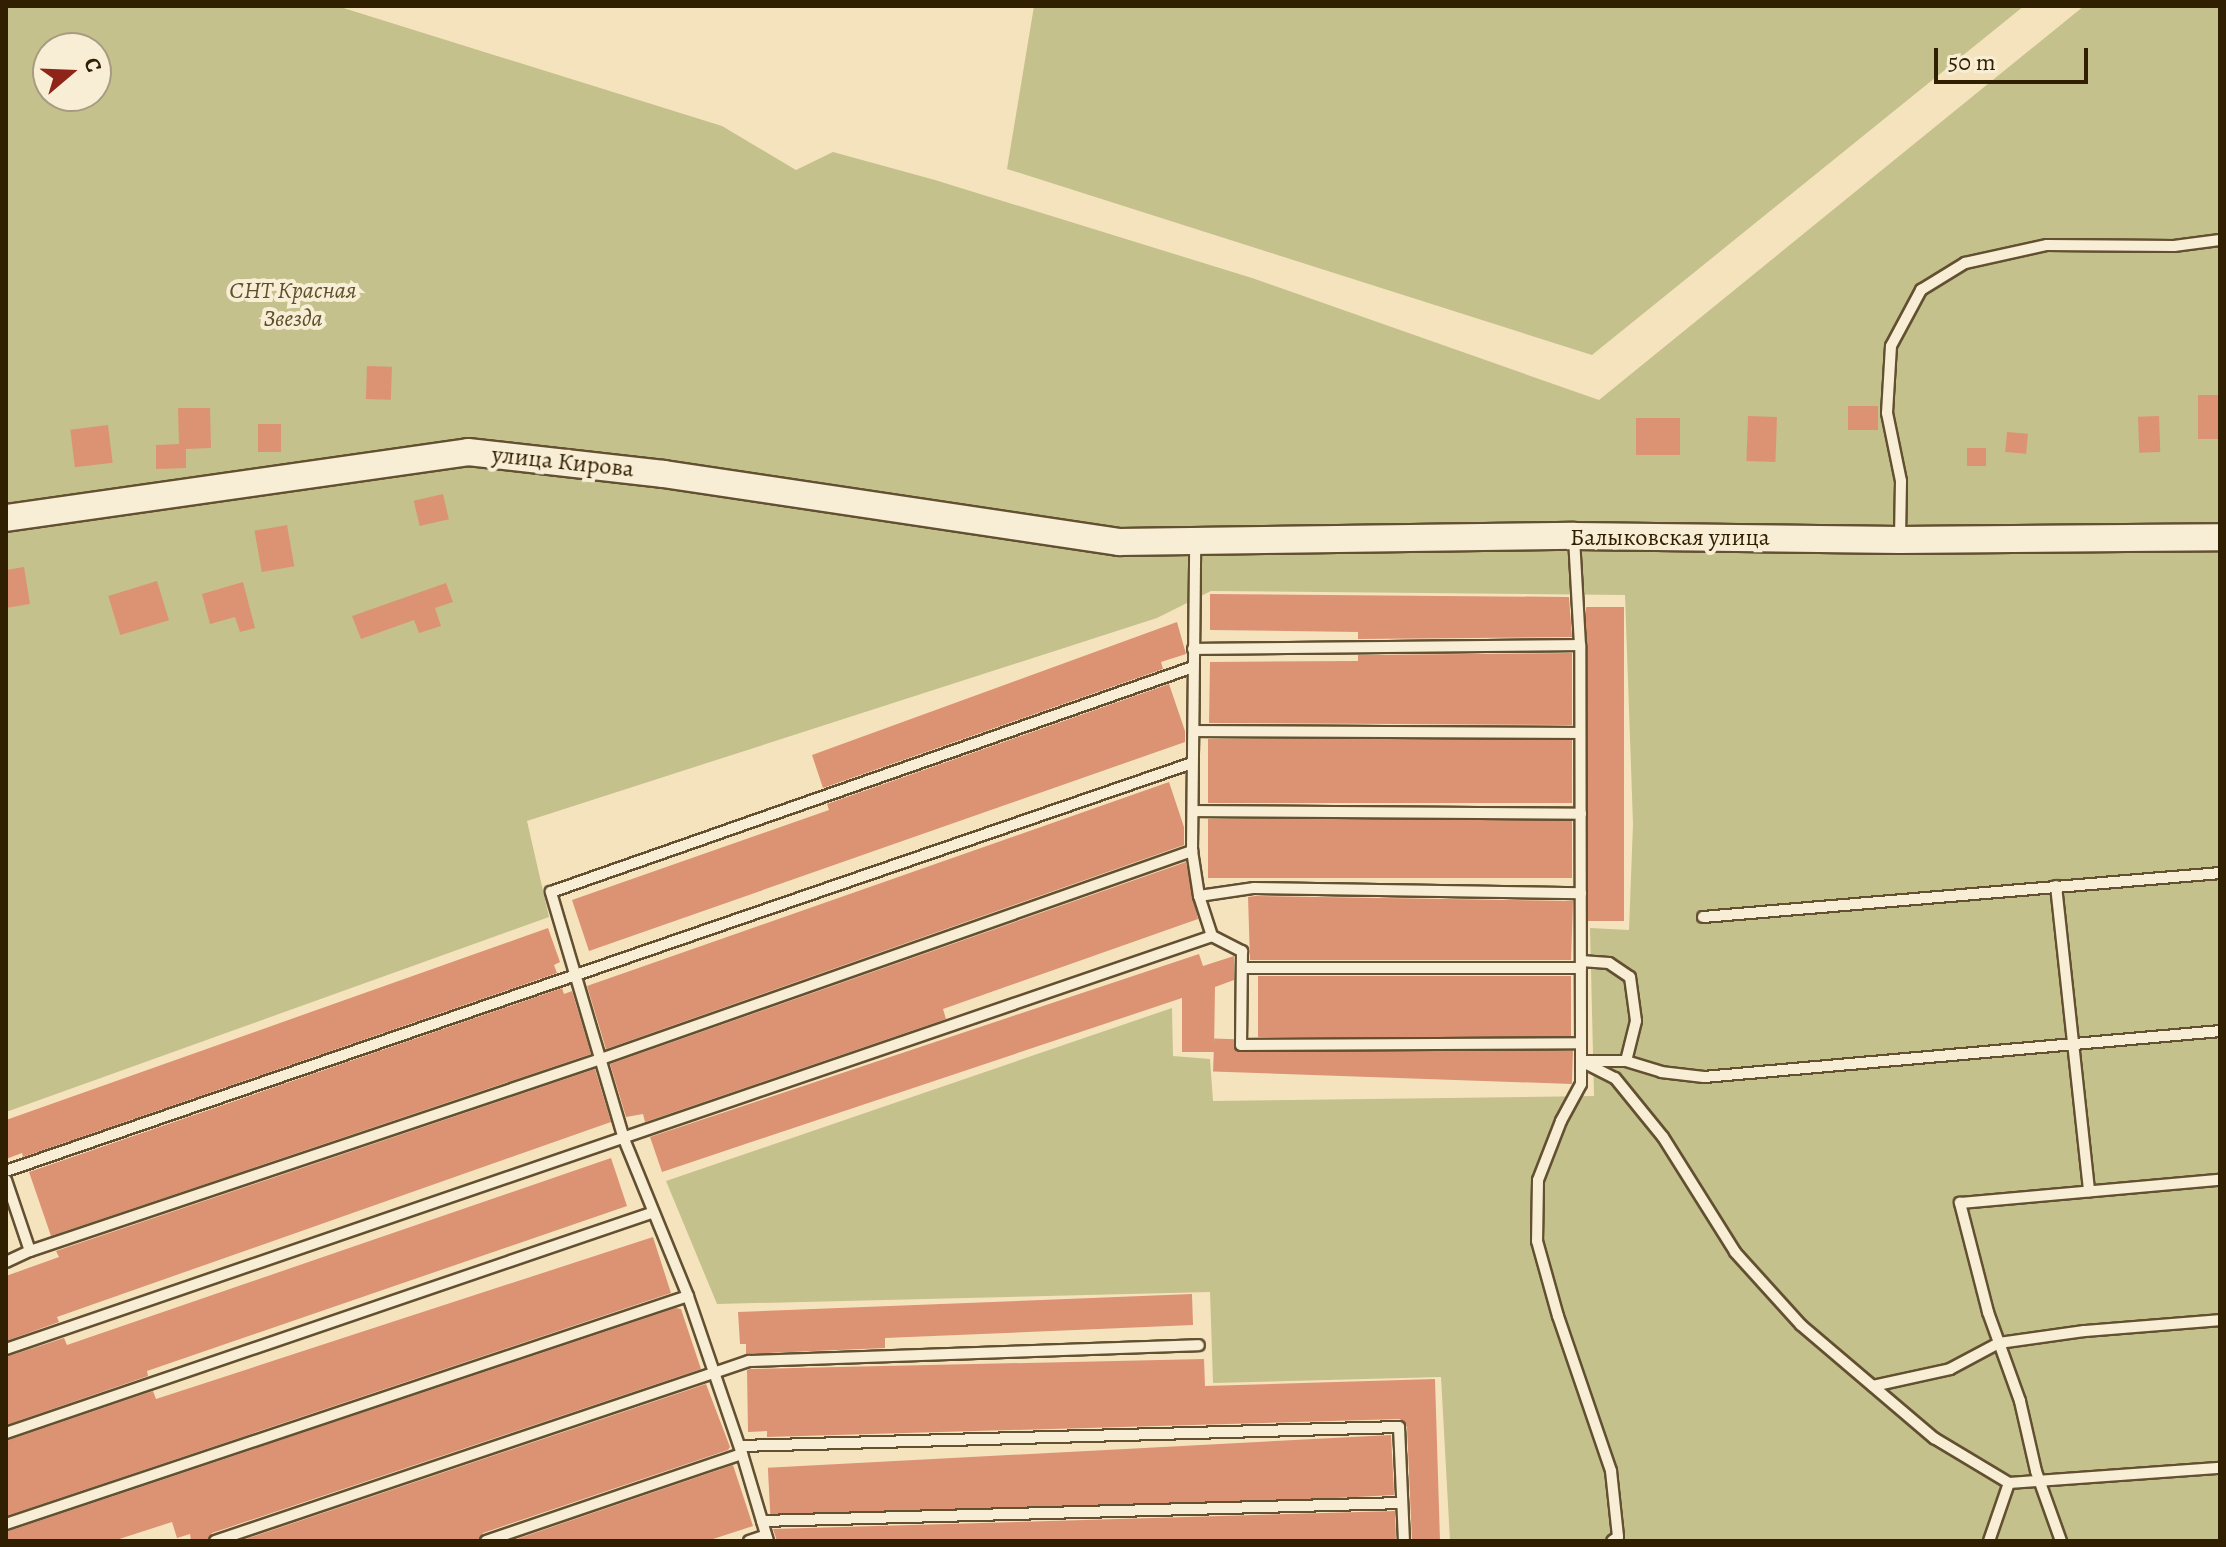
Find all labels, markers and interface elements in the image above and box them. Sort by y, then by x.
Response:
north arrow [32,32,112,112]
scale bar [1938,32,2092,82]
text: 50 m [1948,46,1996,78]
text: С [76,54,109,76]
park label: СНТ Красная Звезда [229,277,357,333]
street label: улица Кирова [491,440,635,484]
street label: Балыковская улица [1570,524,1770,552]

